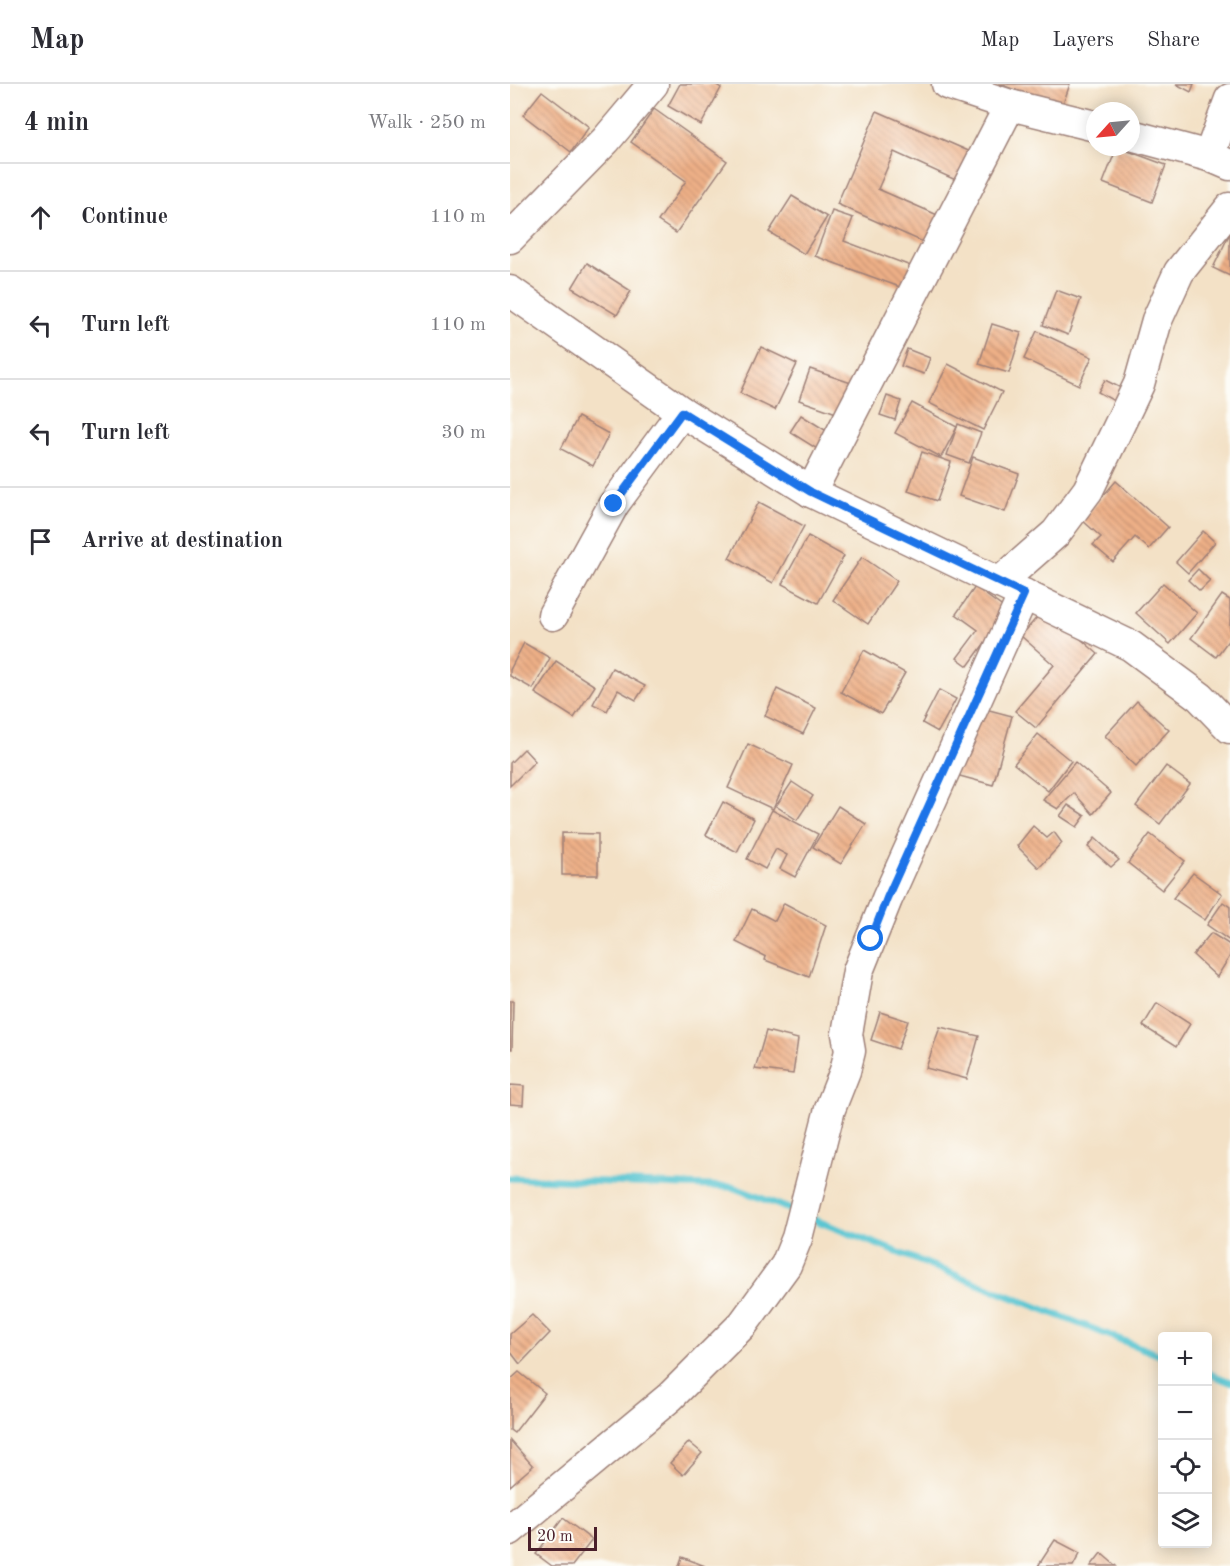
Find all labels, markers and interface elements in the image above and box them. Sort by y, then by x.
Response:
text: Map [30,27,84,55]
text: Map [980,30,1019,51]
text: Layers [1052,30,1114,51]
text: Share [1147,30,1200,51]
north arrow [1086,102,1140,156]
text: 4 min [24,110,89,136]
text: Walk · 250 m [367,113,486,133]
icon: ahead [24,201,57,234]
text: Continue [81,206,168,228]
text: 110 m [430,207,486,227]
icon: left [24,309,57,342]
text: Turn left [81,314,170,336]
text: 110 m [430,315,486,335]
icon: left [24,417,57,450]
text: Turn left [81,422,170,444]
text: 30 m [441,423,486,443]
route end [600,490,626,516]
icon: arrive [24,525,57,558]
text: Arrive at destination [81,530,283,552]
route start [857,925,883,951]
map controls [1158,1332,1212,1548]
button: + [1158,1332,1212,1386]
button: − [1158,1386,1212,1440]
button: locate [1158,1440,1212,1494]
button: layers [1158,1494,1212,1548]
scale bar [528,1524,597,1552]
text: 20 m [537,1529,573,1545]

